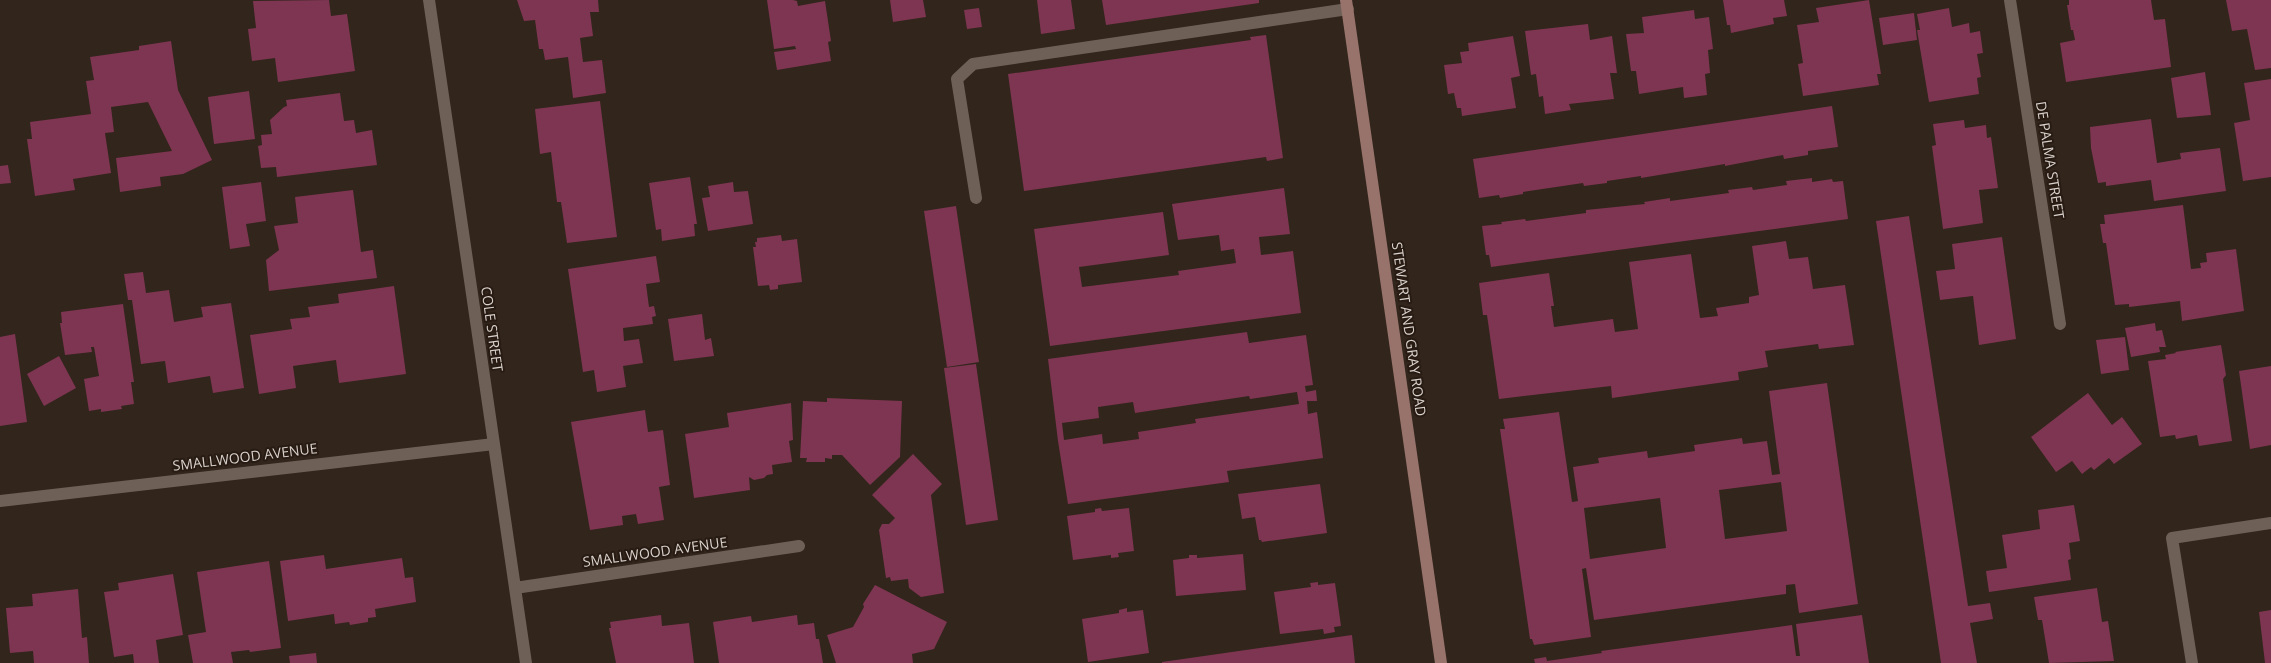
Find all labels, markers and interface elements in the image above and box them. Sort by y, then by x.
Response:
street label: DE PALMA STREET [2032,100,2069,220]
street label: STEWART AND GRAY ROAD [1388,241,1431,417]
street label: COLE STREET [477,285,508,373]
street label: SMALLWOOD AVENUE [171,438,318,475]
street label: SMALLWOOD AVENUE [581,532,728,571]

